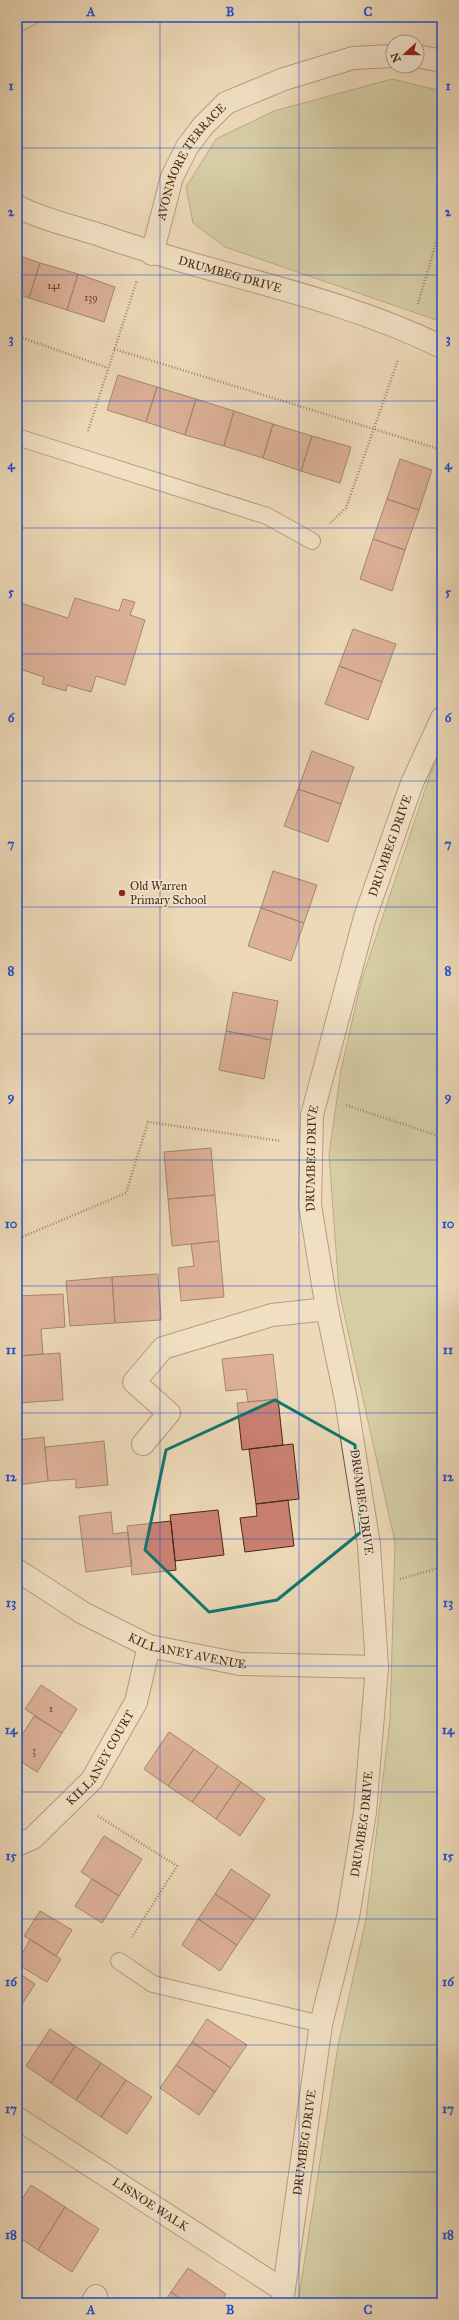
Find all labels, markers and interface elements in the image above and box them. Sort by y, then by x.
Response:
text: A [86,4,96,20]
text: B [226,4,235,20]
text: C [364,4,373,20]
north arrow [385,34,425,74]
text: N [388,50,404,64]
text: 1 [8,78,14,94]
text: 1 [445,78,451,94]
street label: AVONMORE TERRACE [154,100,229,223]
text: 2 [8,204,15,220]
text: 2 [445,204,452,220]
street label: DRUMBEG DRIVE [177,253,284,296]
house number: 141 [47,280,61,292]
house number: 139 [84,292,98,304]
text: 3 [8,331,14,347]
text: 3 [445,331,451,347]
text: 4 [7,457,15,473]
text: 4 [444,457,452,473]
text: 5 [8,584,15,600]
text: 5 [445,584,452,600]
text: 6 [8,710,16,726]
text: 6 [445,710,453,726]
street label: DRUMBEG DRIVE [366,792,414,898]
text: 7 [8,836,15,852]
text: 7 [445,836,452,852]
place label: Old Warren Primary School [130,879,207,907]
marker: Old Warren Primary School [117,888,127,898]
text: 8 [8,963,15,979]
text: 8 [445,963,452,979]
text: 9 [8,1089,15,1105]
text: 9 [445,1089,452,1105]
street label: DRUMBEG DRIVE [303,1103,321,1213]
text: 10 [5,1216,18,1232]
text: 10 [442,1216,455,1232]
text: 11 [6,1342,16,1358]
text: 11 [443,1342,453,1358]
street label: DRUMBEG DRIVE [348,1448,376,1556]
text: 12 [5,1469,17,1485]
text: 12 [442,1469,454,1485]
text: 13 [6,1595,16,1611]
text: 13 [443,1595,453,1611]
street label: KILLANEY AVENUE [126,1630,247,1671]
house number: 1 [49,1703,53,1715]
street label: KILLANEY COURT [63,1708,137,1808]
text: 14 [5,1722,18,1738]
text: 14 [442,1722,455,1738]
house number: 3 [32,1745,36,1757]
street label: DRUMBEG DRIVE [348,1770,375,1878]
text: 15 [5,1848,17,1864]
text: 15 [442,1848,454,1864]
text: 16 [5,1974,18,1990]
text: 16 [442,1974,455,1990]
street label: DRUMBEG DRIVE [290,2088,319,2196]
text: 17 [5,2101,17,2117]
text: 17 [442,2101,454,2117]
street label: LISNOE WALK [110,2175,192,2234]
text: 18 [5,2227,17,2243]
text: 18 [442,2227,454,2243]
text: A [86,2302,96,2318]
text: B [226,2302,235,2318]
text: C [364,2302,373,2318]

